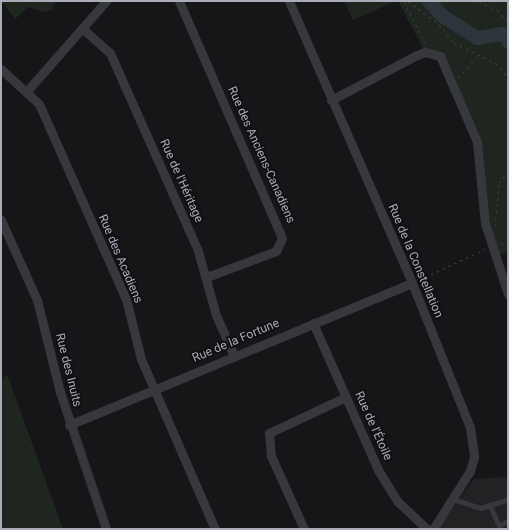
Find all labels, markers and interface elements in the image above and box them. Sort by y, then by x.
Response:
street label: Rue des Anciens-Canadiens [224,84,298,226]
street label: Rue de l'Héritage [156,137,206,225]
street label: Rue de la Constellation [384,202,446,320]
street label: Rue des Acadiens [95,212,145,306]
street label: Rue de la Fortune [190,316,282,366]
street label: Rue des Inuits [52,332,84,408]
street label: Rue de l'Étoile [351,389,395,463]

